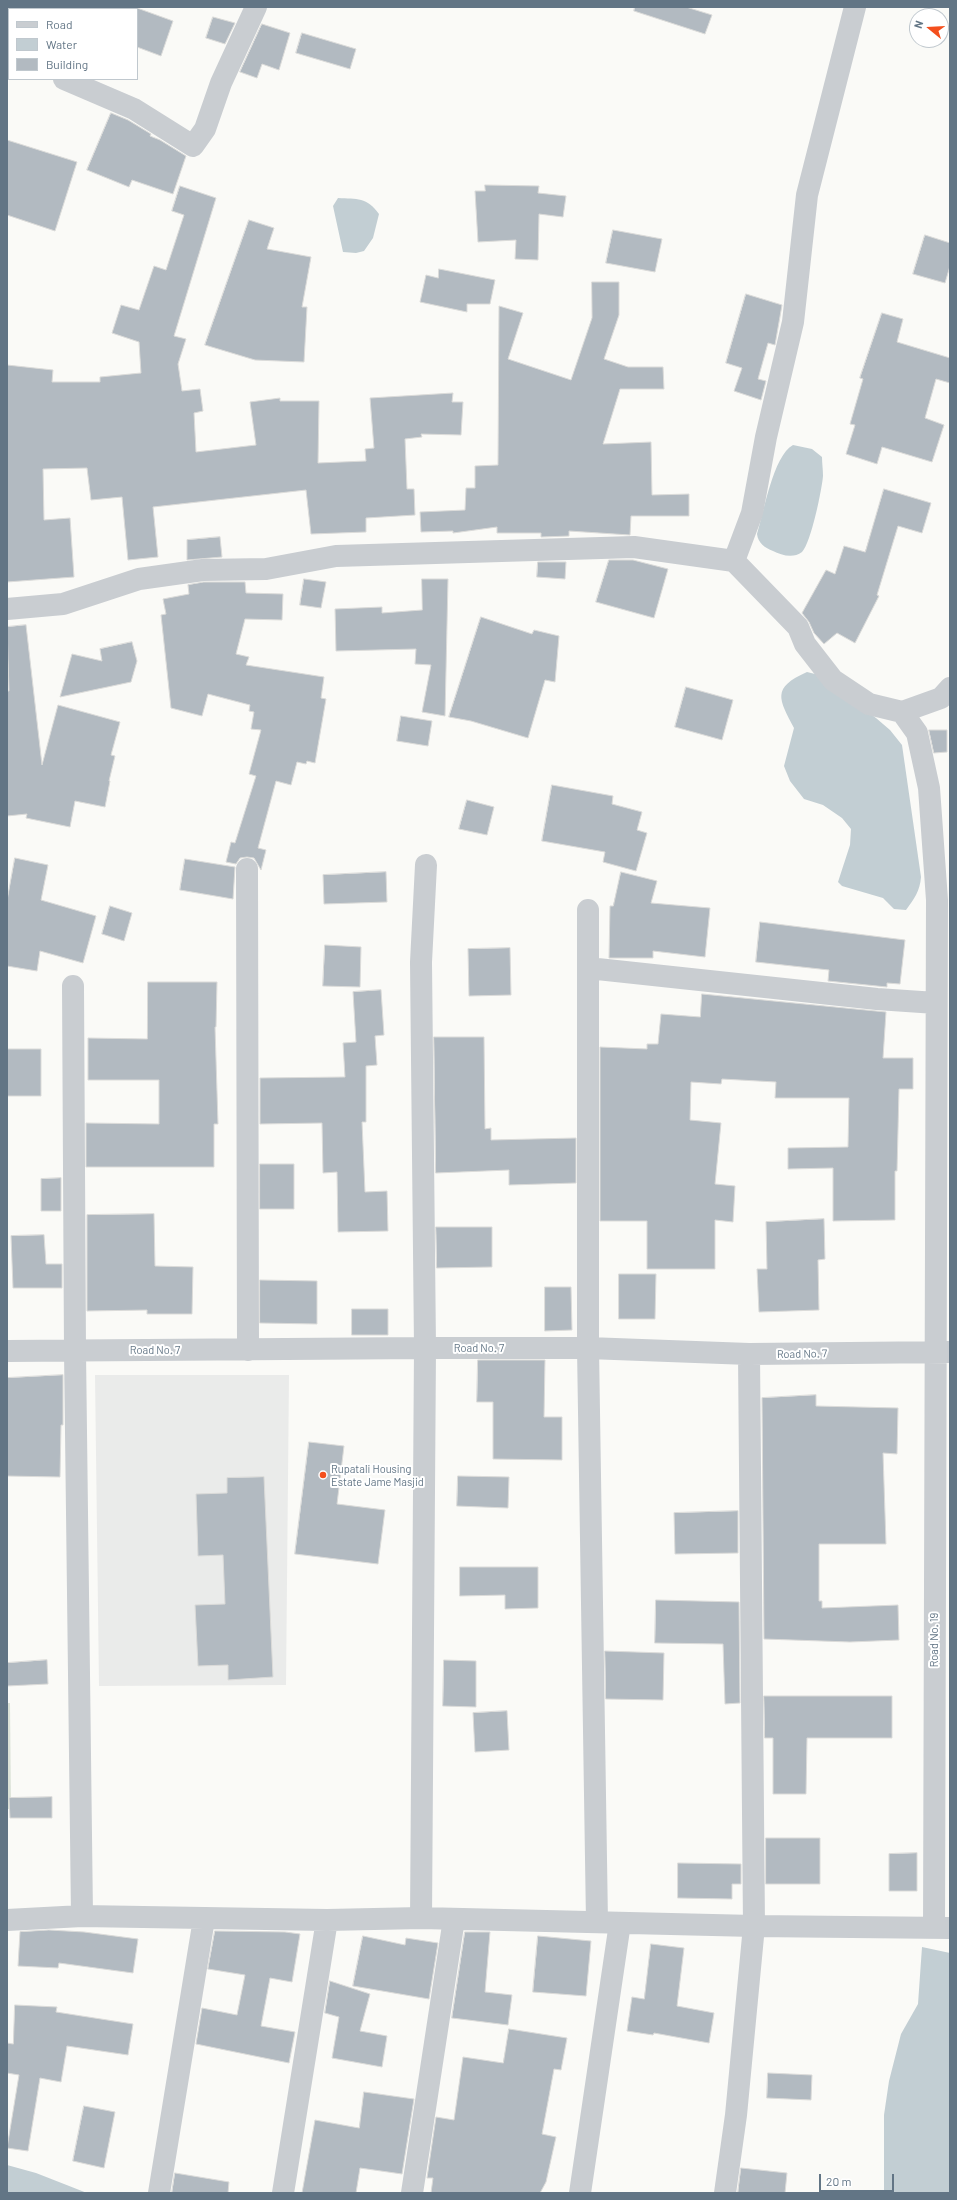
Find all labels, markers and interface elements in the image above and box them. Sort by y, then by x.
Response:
legend [8,8,138,80]
north arrow [909,8,949,48]
text: Road [46,17,73,31]
text: N [911,19,925,30]
text: Water [46,37,77,51]
text: Building [46,57,88,71]
street label: Road No. 7 [454,1341,504,1355]
street label: Road No. 7 [130,1343,180,1357]
street label: Road No. 7 [777,1347,827,1361]
place label: Rupatali Housing Estate Jame Masjid [331,1462,424,1488]
marker: Rupatali Housing Estate Jame Masjid [318,1470,328,1480]
street label: Road No. 19 [927,1613,941,1667]
scale bar [821,2166,896,2192]
text: 20 m [826,2174,852,2188]

